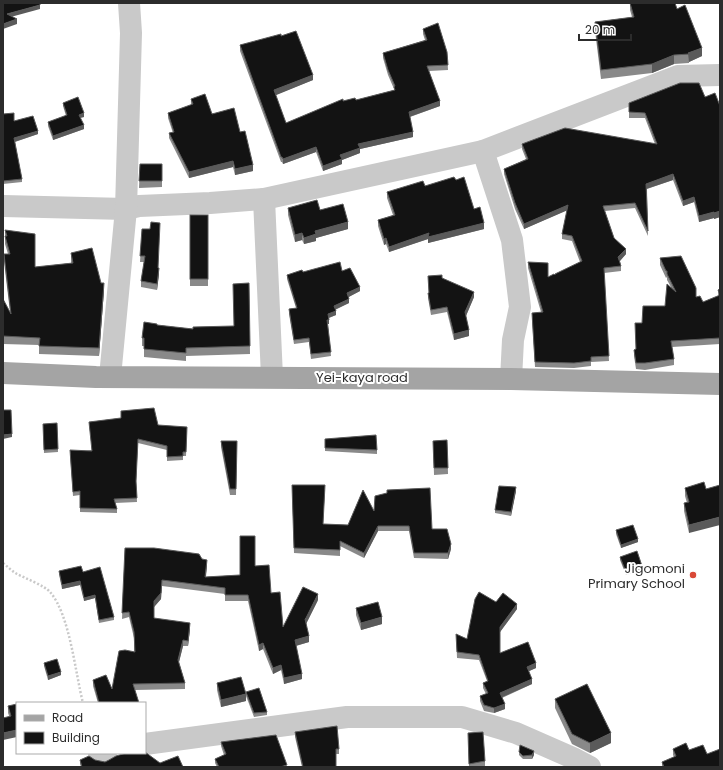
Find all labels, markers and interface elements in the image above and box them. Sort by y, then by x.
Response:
scale bar [579,16,631,42]
text: 20 m [585,21,615,38]
street label: Yei-kaya road [316,368,408,387]
place label: Jigomoni Primary School [588,559,685,593]
marker: Jigomoni Primary School [688,570,698,580]
legend [16,702,146,754]
text: Road [52,709,83,726]
text: Building [52,729,100,746]

